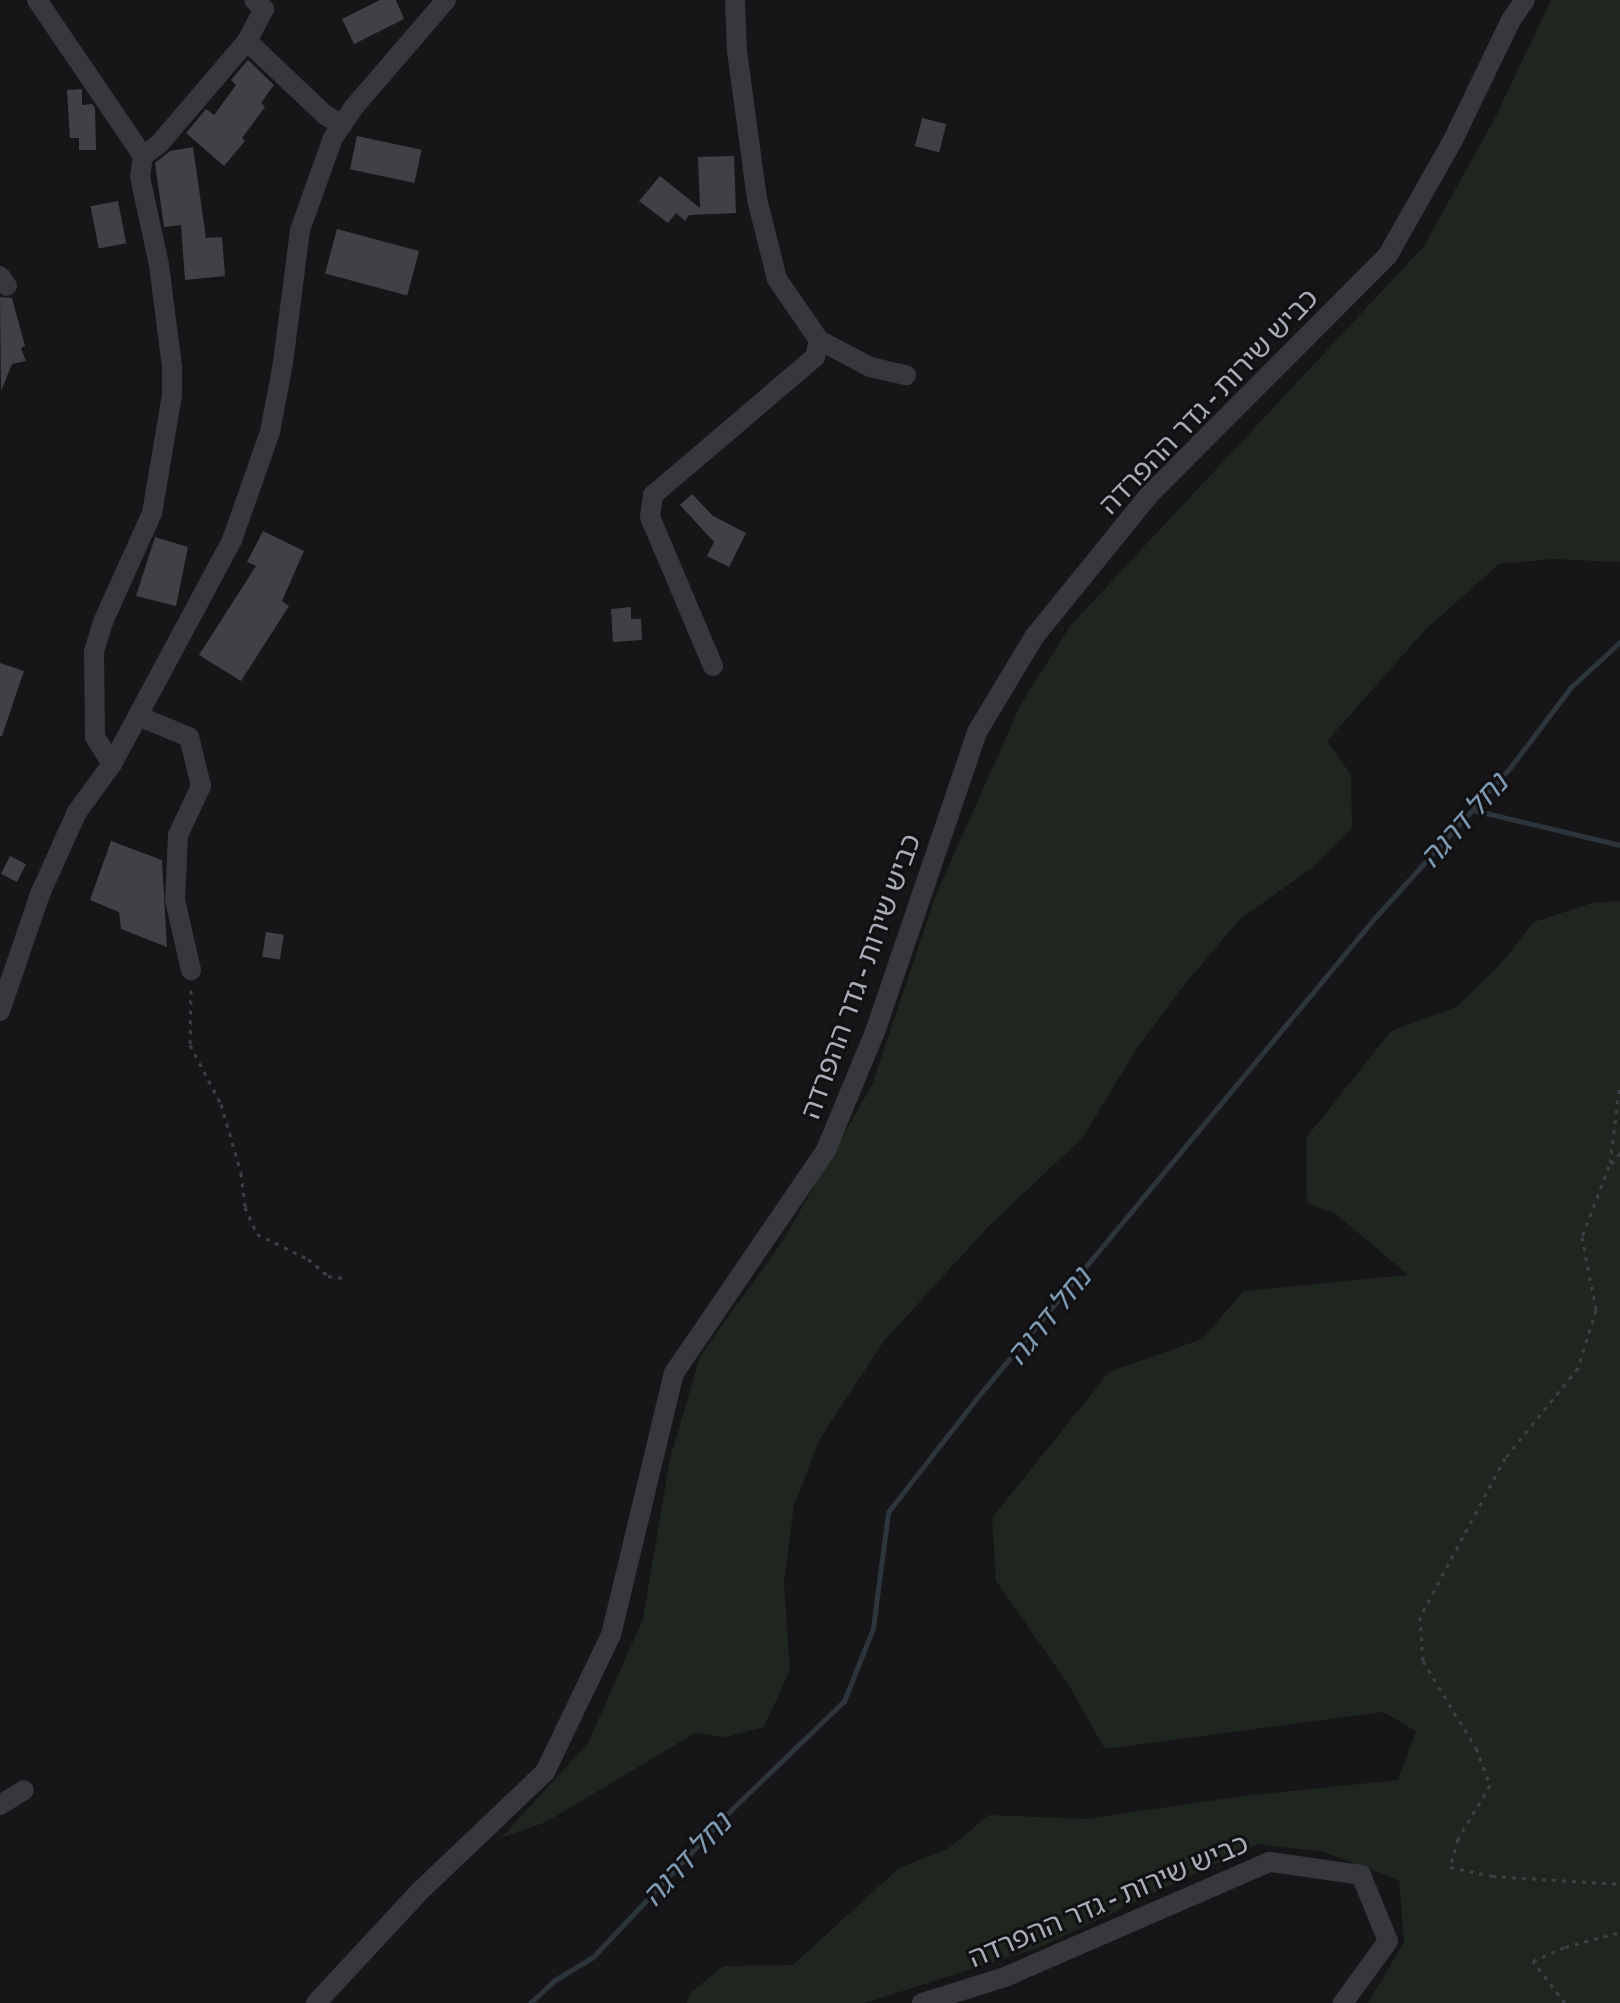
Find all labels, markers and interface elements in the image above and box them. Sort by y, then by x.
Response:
street label: כביש שירות - גדר ההפרדה [1091,281,1325,521]
water label: נחל דרגה [1411,765,1515,875]
street label: כביש שירות - גדר ההפרדה [793,829,927,1123]
water label: נחל דרגה [998,1260,1098,1372]
water label: נחל דרגה [634,1805,738,1913]
street label: כביש שירות - גדר ההפרדה [963,1826,1253,1974]

